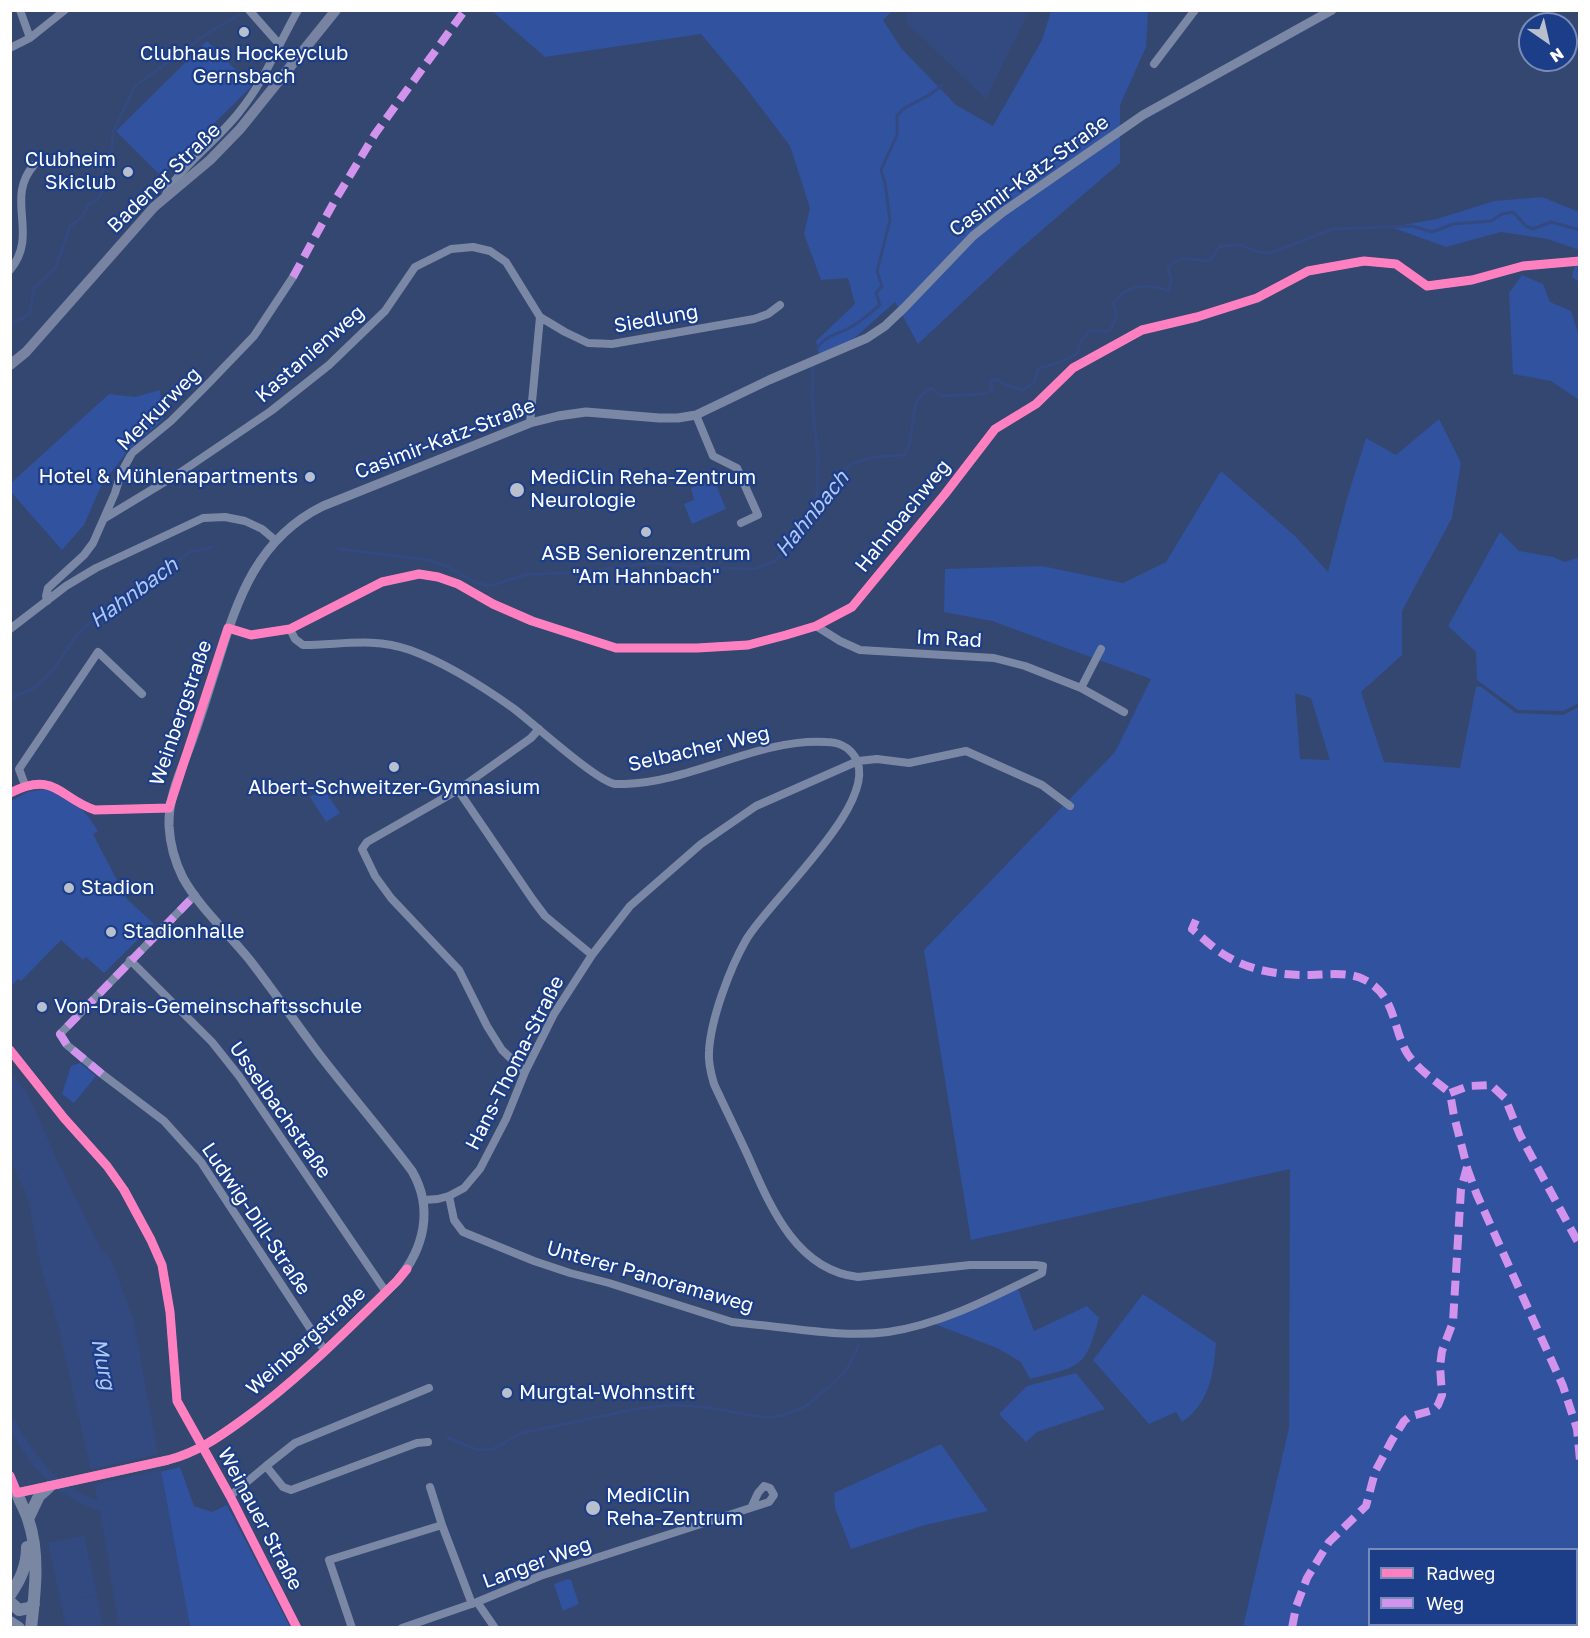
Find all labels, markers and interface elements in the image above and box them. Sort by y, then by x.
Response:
north arrow [1518,12,1578,72]
marker: Clubhaus Hockeyclub Gernsbach [237,25,251,39]
place label: Clubhaus Hockeyclub Gernsbach [140,42,348,89]
text: N [1546,44,1568,67]
street label: Casimir-Katz-Straße [945,110,1113,242]
street label: Badener Straße [103,118,225,238]
place label: Clubheim Skiclub [25,148,116,195]
marker: Clubheim Skiclub [121,165,135,179]
street label: Kastanienweg [251,300,369,408]
street label: Siedlung [612,300,700,338]
street label: Merkurweg [112,362,206,456]
street label: Casimir-Katz-Straße [351,394,539,484]
street label: Hahnbachweg [850,455,956,577]
place label: Hotel & Mühlenapartments [39,465,298,489]
place label: MediClin Reha-Zentrum Neurologie [530,466,756,513]
water label: Hahnbach [770,466,854,562]
marker: Hotel & Mühlenapartments [303,470,317,484]
marker: MediClin Reha-Zentrum Neurologie [508,481,526,499]
marker: ASB Seniorenzentrum "Am Hahnbach" [639,525,653,539]
place label: ASB Seniorenzentrum "Am Hahnbach" [541,542,751,589]
water label: Hahnbach [85,553,183,633]
street label: Im Rad [915,625,983,653]
street label: Weinbergstraße [145,637,217,789]
street label: Selbacher Weg [626,721,772,777]
marker: Albert-Schweitzer-Gymnasium [387,760,401,774]
place label: Albert-Schweitzer-Gymnasium [248,776,540,800]
place label: Stadion [81,876,155,900]
marker: Stadion [62,881,76,895]
place label: Stadionhalle [123,920,244,944]
marker: Stadionhalle [104,925,118,939]
street label: Hans-Thoma-Straße [461,972,569,1154]
place label: Von-Drais-Gemeinschaftsschule [54,995,362,1019]
marker: Von-Drais-Gemeinschaftsschule [35,1000,49,1014]
street label: Usselbachstraße [224,1037,336,1183]
street label: Ludwig-Dill-Straße [196,1138,316,1300]
street label: Unterer Panoramaweg [544,1236,756,1318]
street label: Weinbergstraße [241,1281,371,1401]
water label: Murg [86,1336,120,1392]
place label: Murgtal-Wohnstift [519,1381,695,1405]
marker: Murgtal-Wohnstift [500,1386,514,1400]
street label: Weinauer Straße [212,1444,308,1594]
place label: MediClin Reha-Zentrum [606,1484,743,1531]
marker: MediClin Reha-Zentrum [584,1499,602,1517]
street label: Langer Weg [479,1532,595,1594]
legend [1368,1548,1578,1626]
text: Radweg [1426,1562,1495,1584]
text: Weg [1426,1592,1464,1614]

